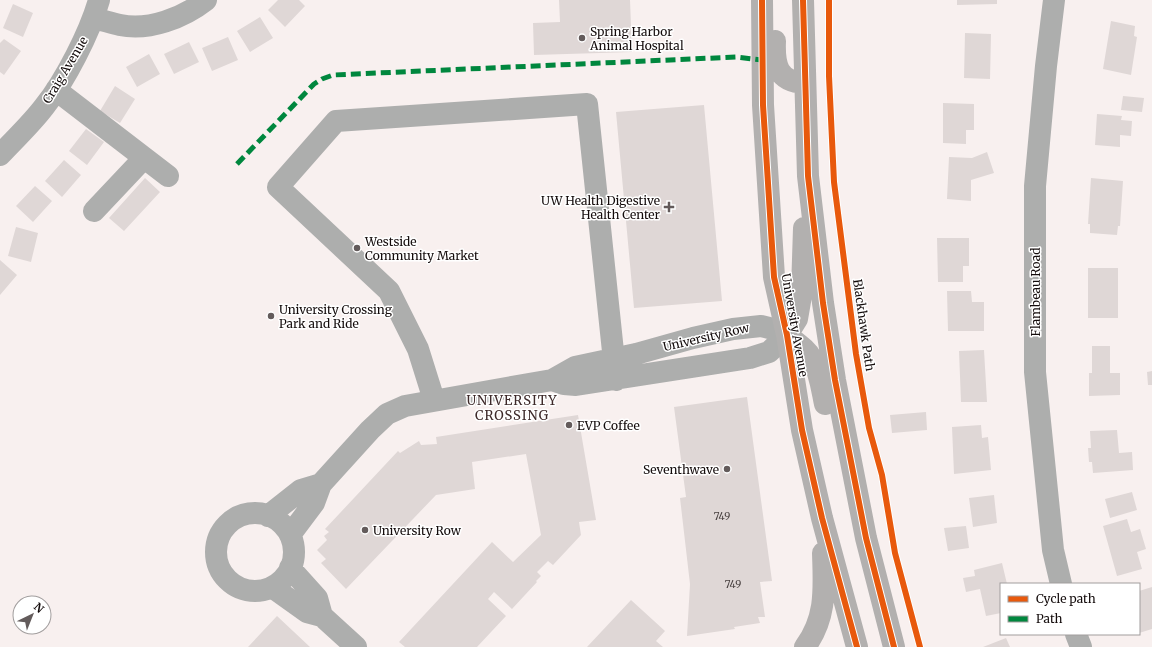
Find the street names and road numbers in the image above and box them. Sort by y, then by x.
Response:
street label: Craig Avenue [39,34,91,106]
street label: Flambeau Road [1028,248,1043,336]
street label: University Avenue [779,272,811,378]
street label: Blackhawk Path [850,278,878,372]
street label: University Row [661,320,751,354]

